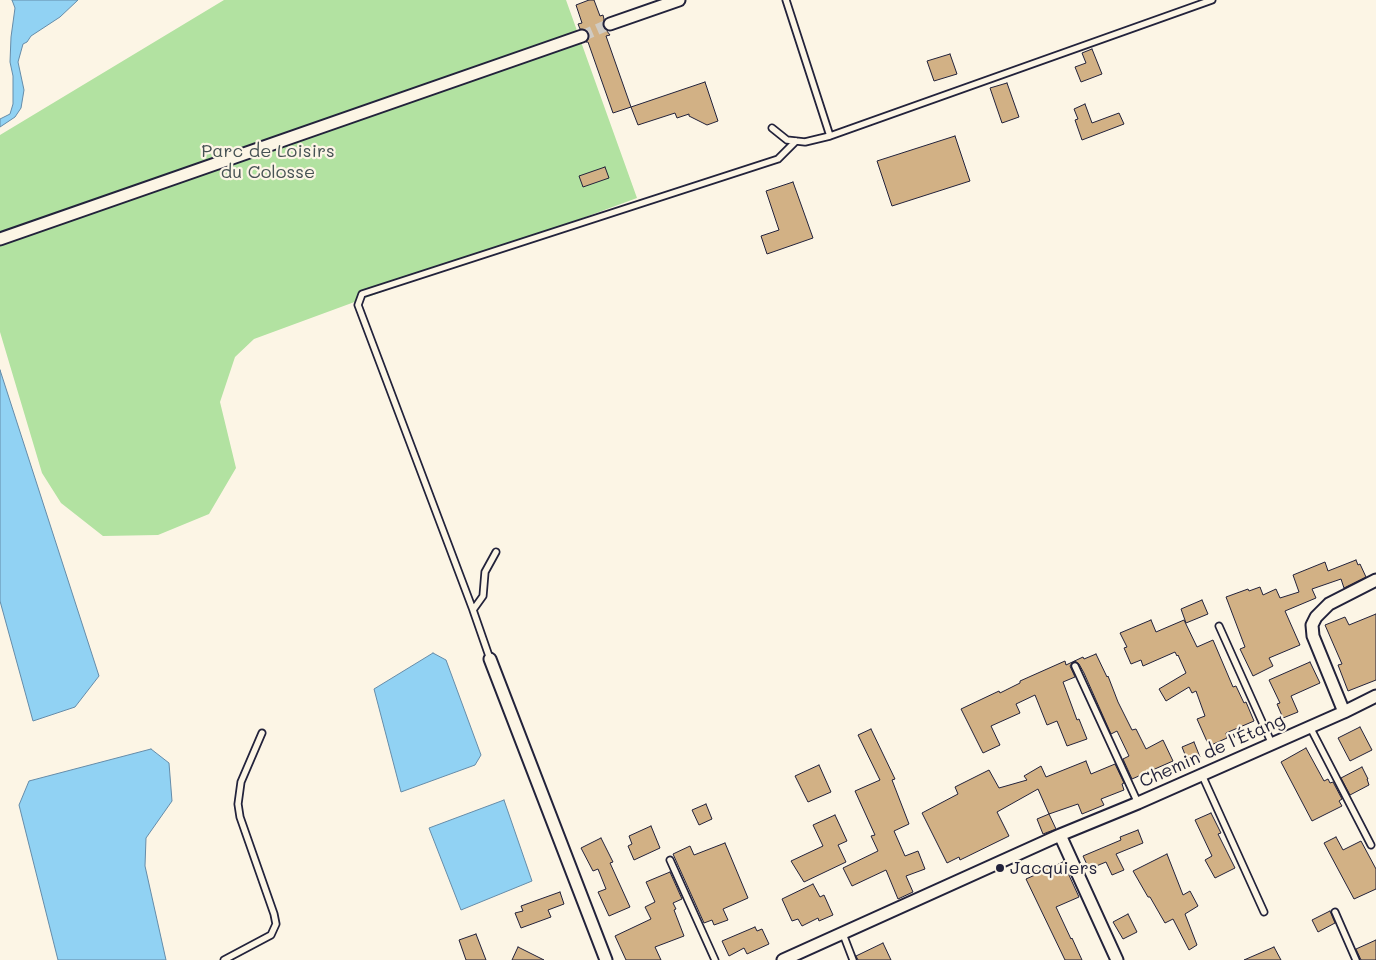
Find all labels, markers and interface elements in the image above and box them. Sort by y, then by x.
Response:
park label: Parc de Loisirs du Colosse [201,140,335,182]
street label: Chemin de l'Étang [1136,709,1288,793]
place label: Jacquiers [1010,857,1097,879]
marker: Jacquiers [994,862,1006,874]

